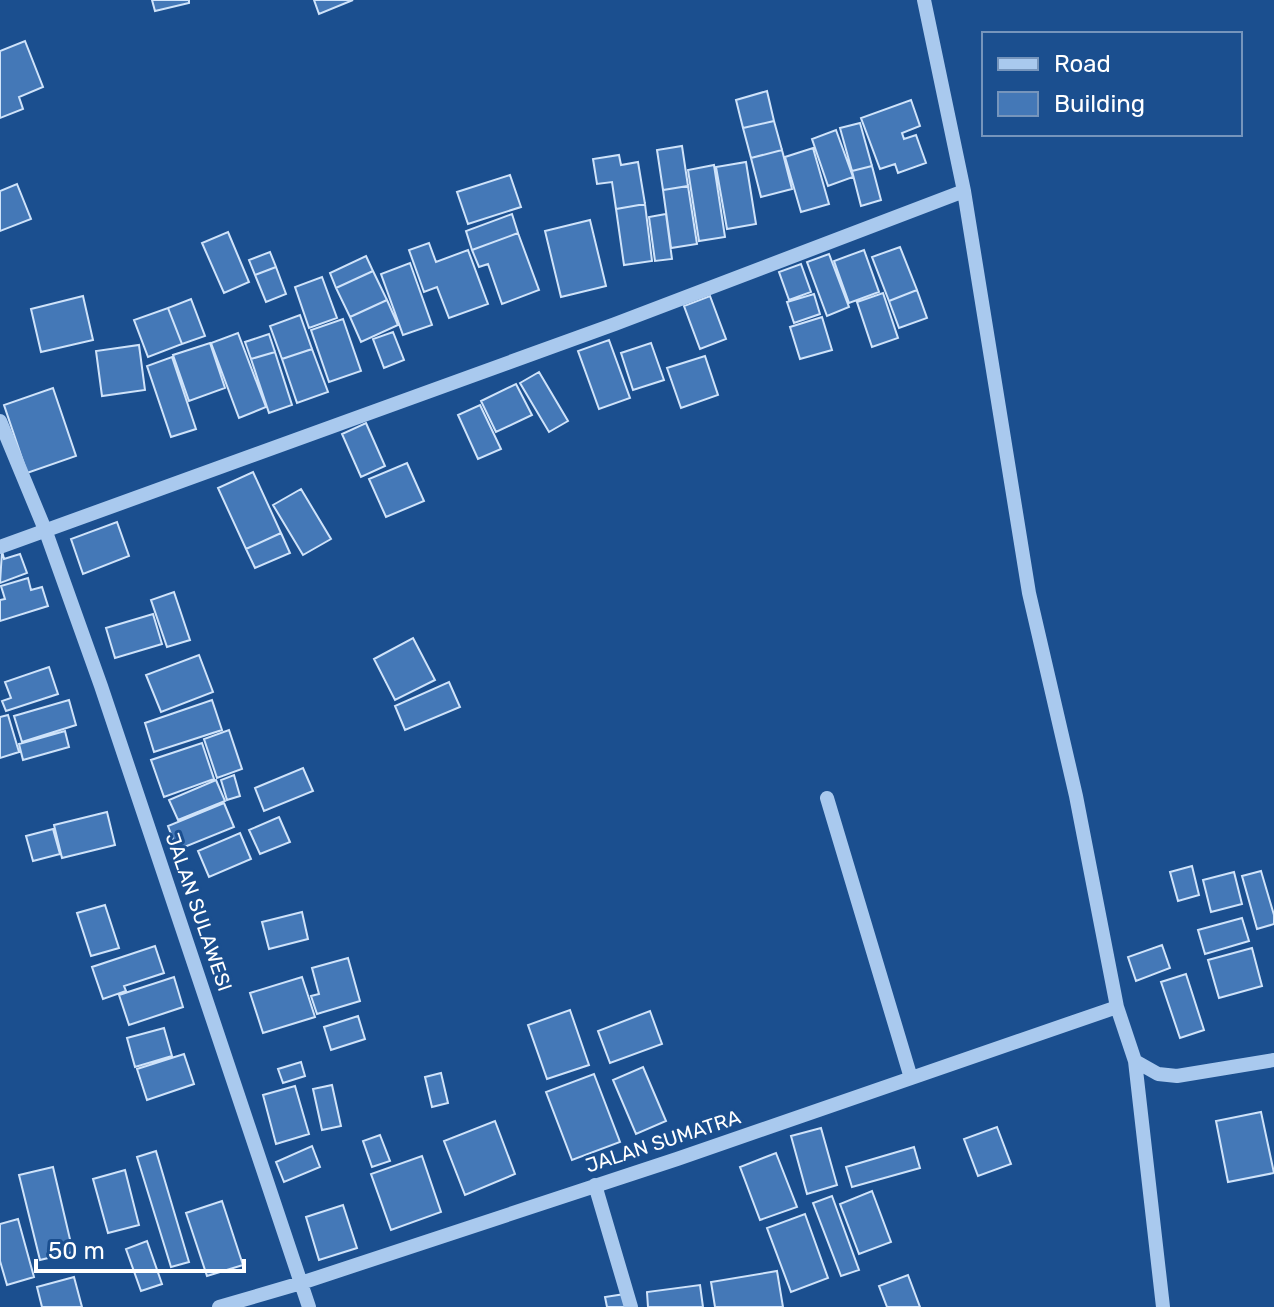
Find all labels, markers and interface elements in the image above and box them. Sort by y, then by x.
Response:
legend [982,32,1242,136]
text: Road [1054,50,1111,78]
text: Building [1054,90,1145,118]
street label: JALAN SULAWESI [161,830,237,994]
street label: JALAN SUMATRA [582,1105,744,1177]
scale bar [36,1223,244,1273]
text: 50 m [48,1237,105,1265]

